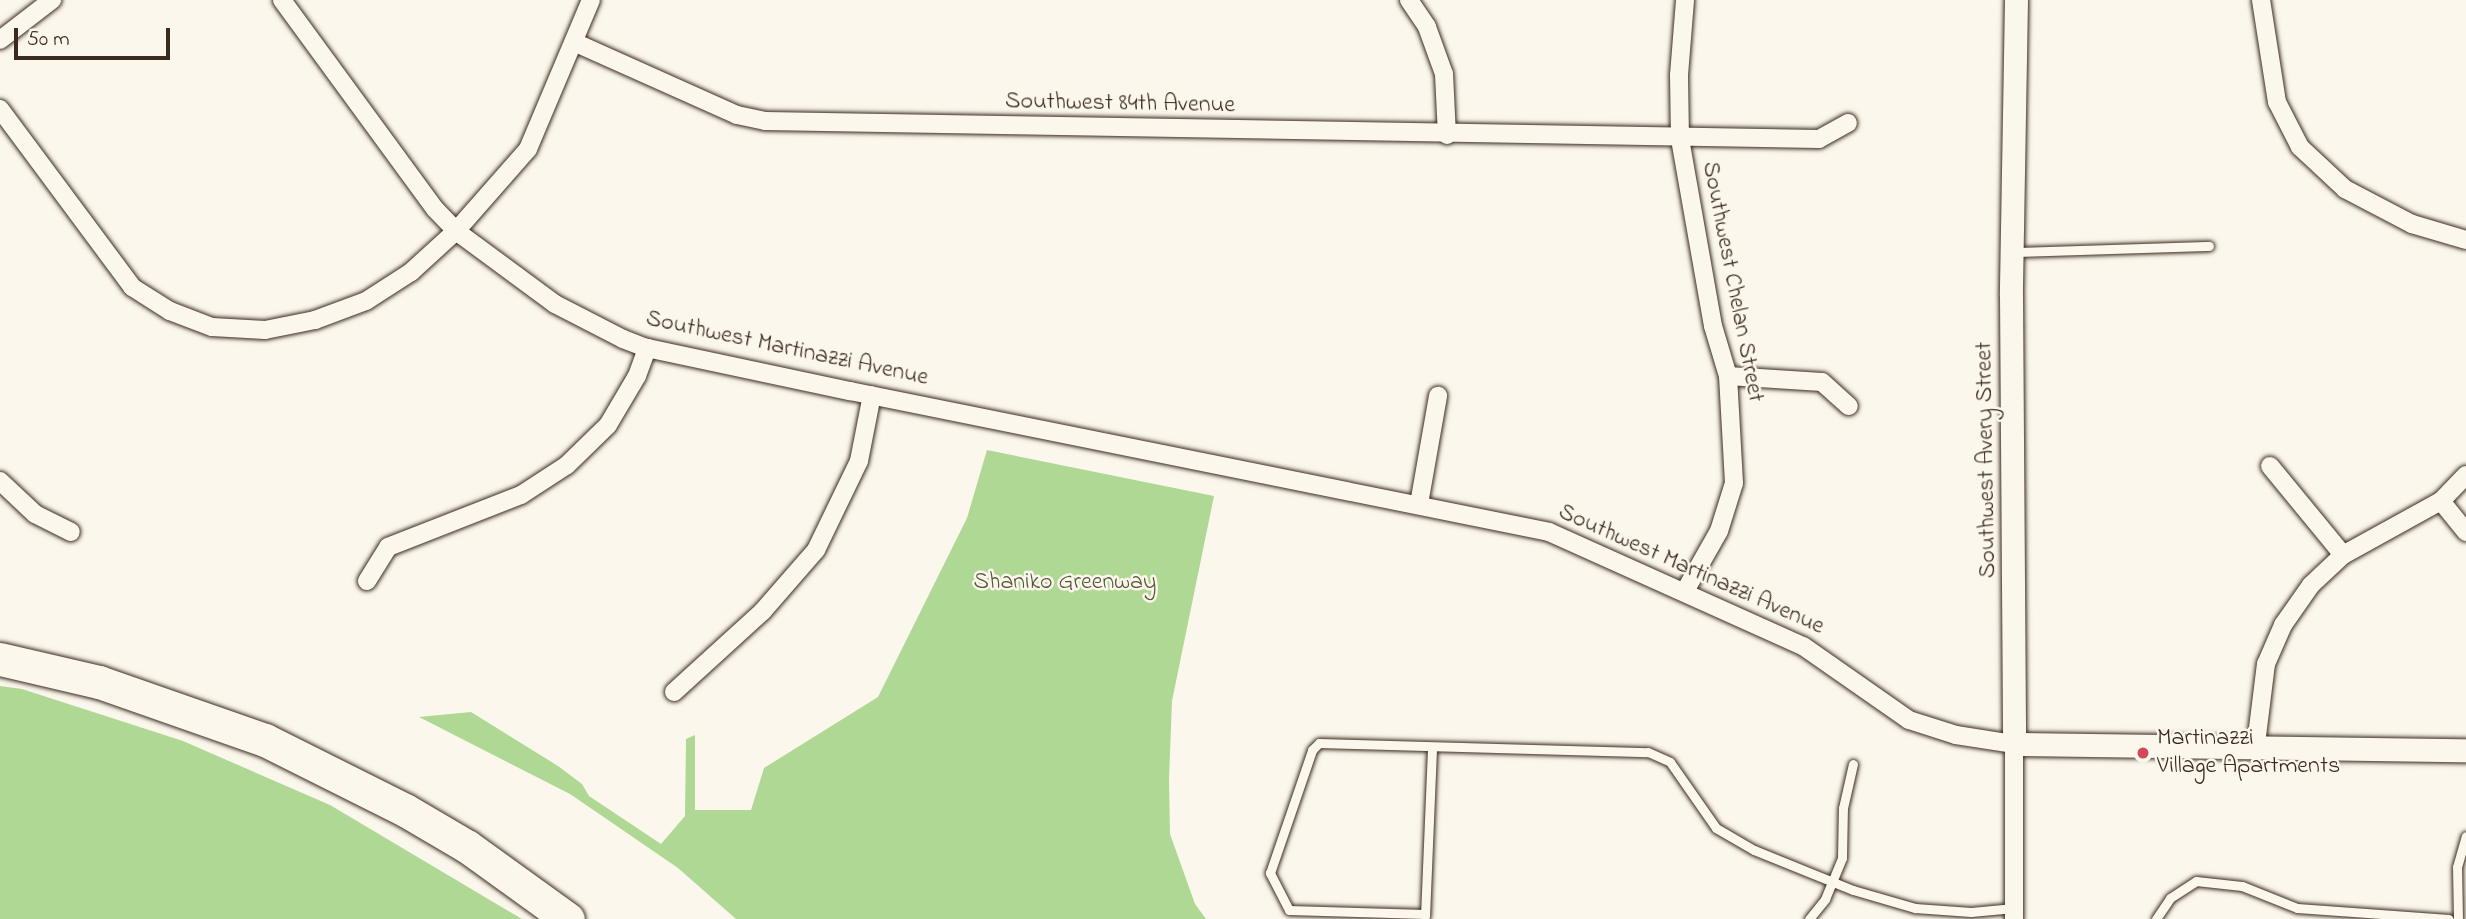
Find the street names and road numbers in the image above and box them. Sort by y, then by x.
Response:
street label: Southwest 84th Avenue [1005,88,1235,120]
street label: Southwest Chelan Street [1695,159,1769,405]
street label: Southwest Martinazzi Avenue [643,305,931,393]
street label: Southwest Avery Street [1971,341,2003,579]
street label: Southwest Martinazzi Avenue [1554,498,1828,642]

